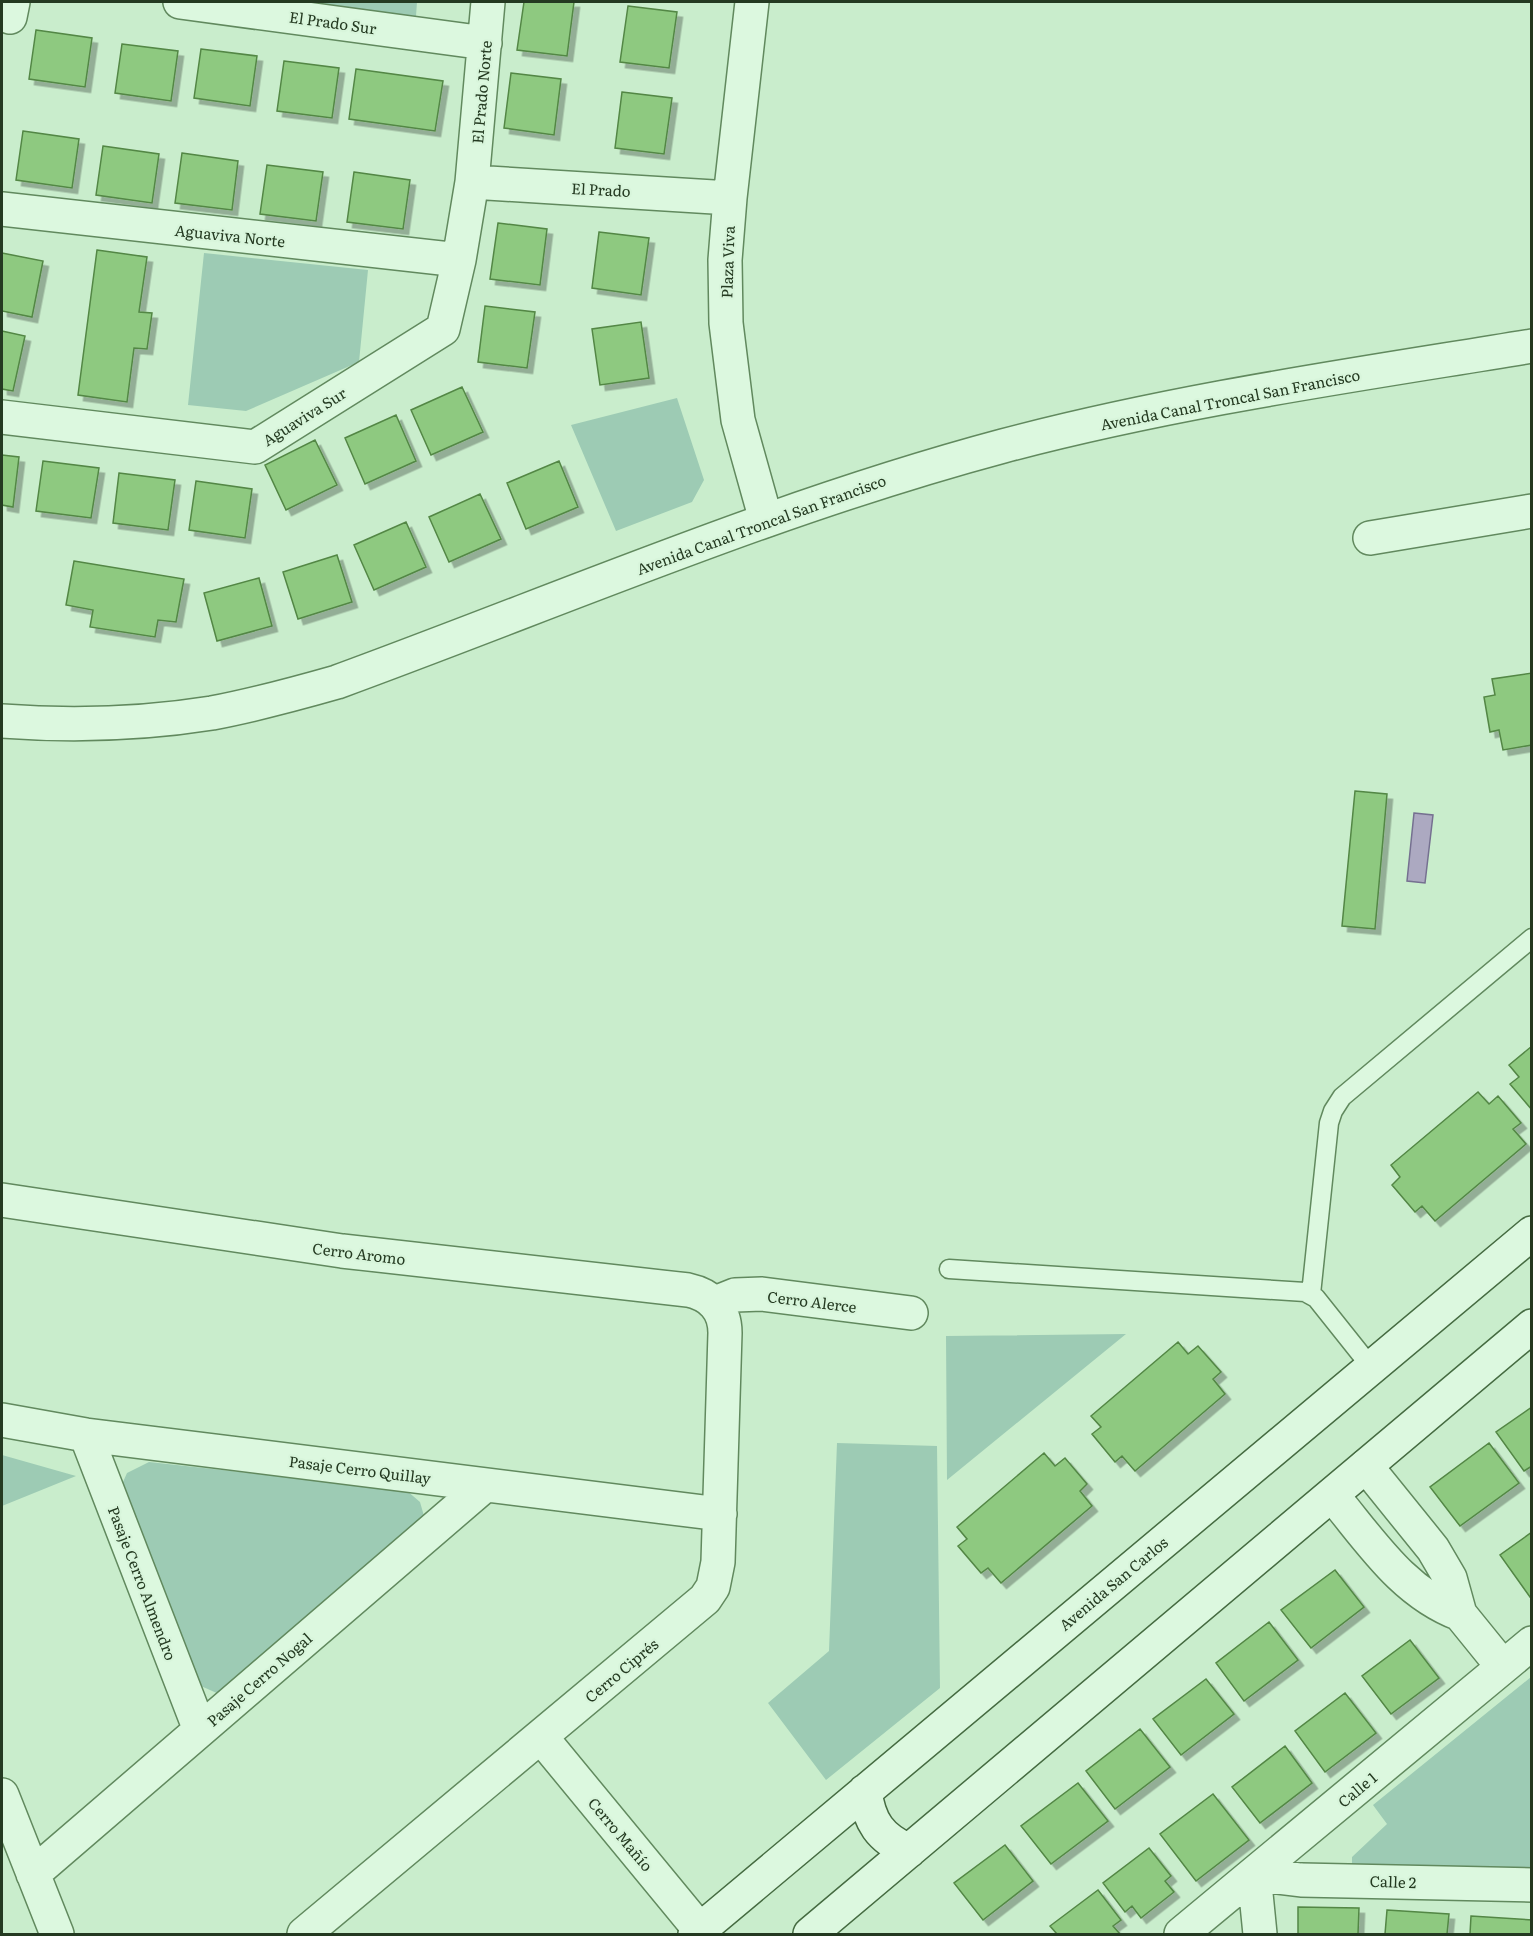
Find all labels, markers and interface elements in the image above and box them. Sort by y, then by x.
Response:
street label: El Prado Sur [288,4,378,40]
street label: El Prado Norte [465,39,497,145]
street label: El Prado [571,176,631,202]
street label: Aguaviva Norte [174,218,287,252]
street label: Plaza Viva [714,224,740,299]
street label: Avenida Canal Troncal San Francisco [1098,362,1362,435]
street label: Aguaviva Sur [258,381,350,451]
street label: Avenida Canal Troncal San Francisco [633,468,889,580]
street label: Cerro Aromo [311,1236,407,1270]
street label: Cerro Alerce [766,1284,858,1318]
street label: Pasaje Cerro Quillay [288,1449,433,1489]
street label: Pasaje Cerro Almendro [103,1502,183,1664]
street label: Avenida San Carlos [1054,1530,1173,1636]
street label: Pasaje Cerro Nogal [201,1627,317,1731]
street label: Cerro Ciprés [579,1632,663,1708]
street label: Calle 1 [1332,1766,1382,1812]
street label: Cerro Mañío [583,1792,659,1876]
street label: Calle 2 [1369,1869,1417,1893]

